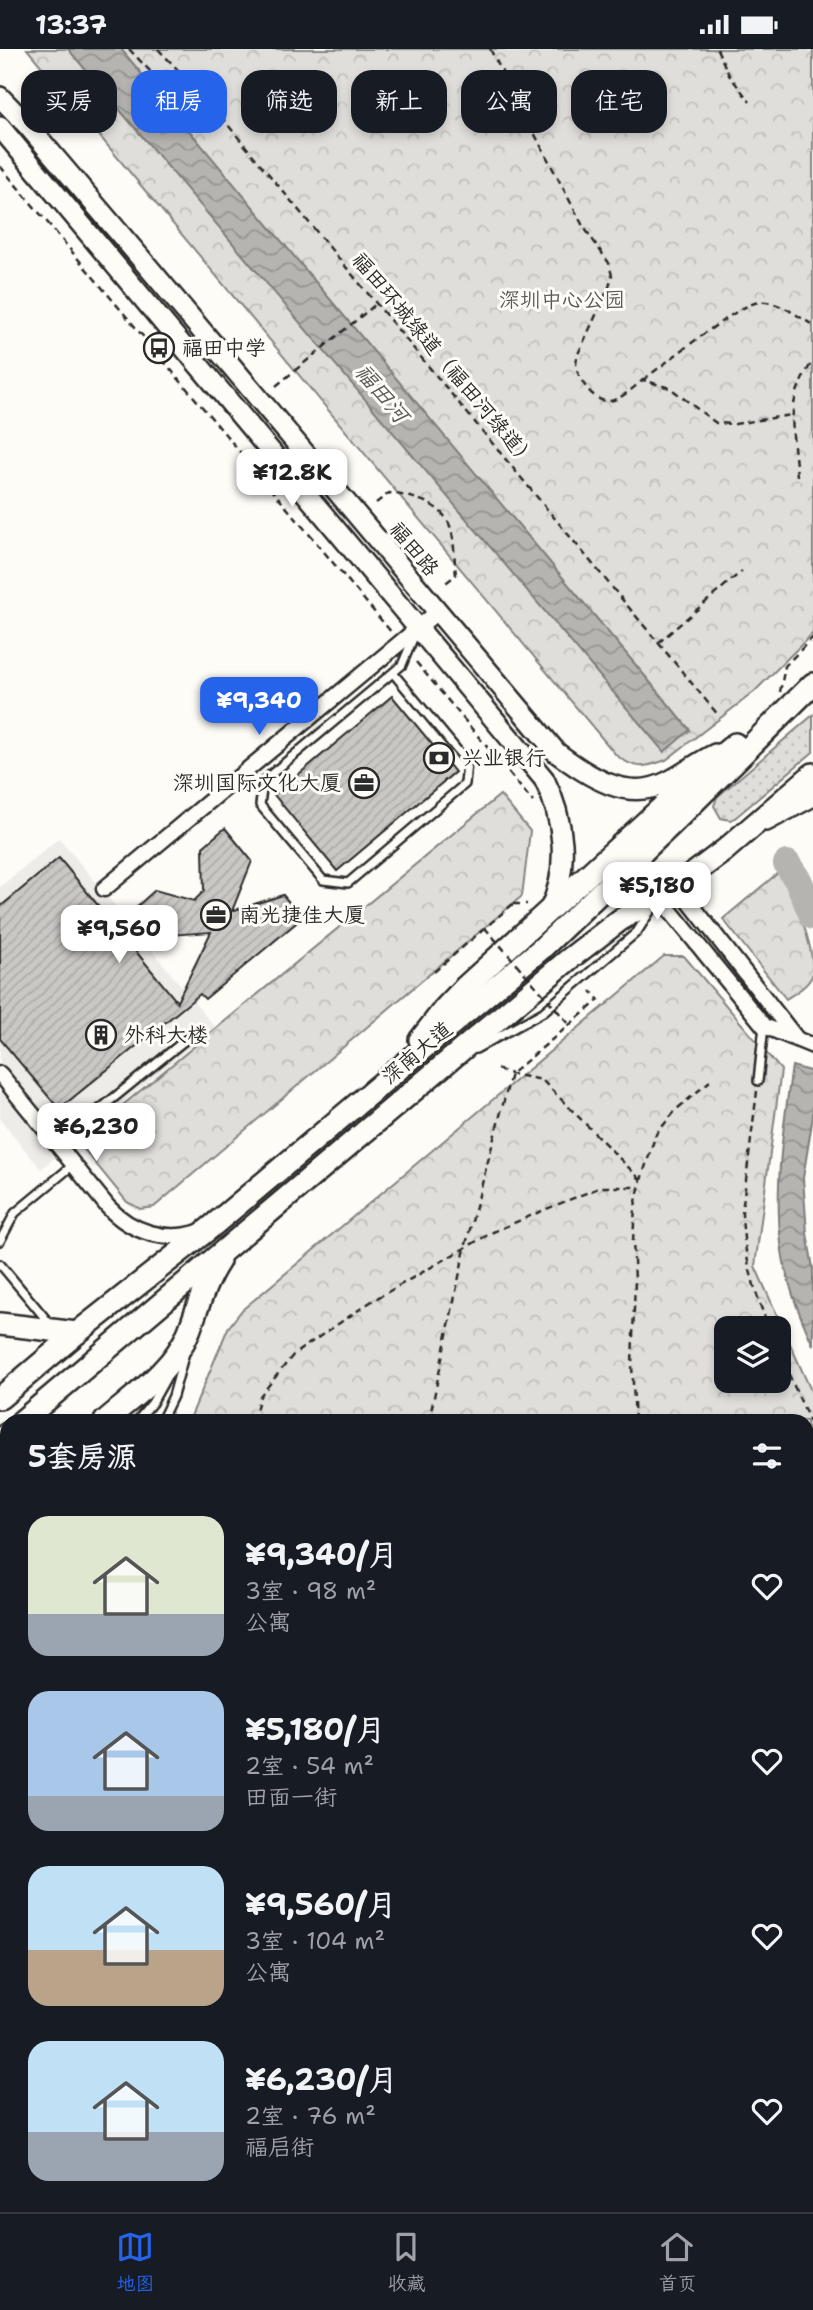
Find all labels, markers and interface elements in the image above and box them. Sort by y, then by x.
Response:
text: 13:37 [35,7,107,42]
chip: 买房 [21,70,117,133]
chip: 租房 [131,70,227,133]
chip: 筛选 [241,70,337,133]
chip: 新上 [351,70,447,133]
chip: 公寓 [461,70,557,133]
chip: 住宅 [571,70,667,133]
street label: 福田环城绿道（福田河绿道） [347,247,541,473]
park label: 深圳中心公园 [499,286,625,314]
bus stop icon: 福田中学 [142,331,176,365]
place label: 福田中学 [182,334,266,362]
water label: 福田河 [349,358,415,428]
pin: ¥12.8K [235,449,349,509]
text: ¥12.8K [252,457,332,487]
street label: 福田路 [383,516,445,582]
pin: ¥9,340 [202,677,316,737]
text: ¥9,340 [216,685,302,715]
bank icon: 兴业银行 [422,741,456,775]
place label: 兴业银行 [462,744,546,772]
office icon: 深圳国际文化大厦 [347,766,381,800]
place label: 深圳国际文化大厦 [173,769,341,797]
pin: ¥5,180 [600,863,714,922]
text: ¥5,180 [619,870,695,900]
office icon: 南光捷佳大厦 [199,898,233,932]
place label: 南光捷佳大厦 [239,901,365,929]
pin: ¥9,560 [62,905,176,965]
text: ¥9,560 [77,913,161,943]
street label: 深南大道 [376,1015,458,1091]
building icon: 外科大楼 [84,1018,118,1052]
place label: 外科大楼 [124,1021,208,1049]
pin: ¥6,230 [39,1103,153,1163]
text: ¥6,230 [53,1111,139,1141]
map controls [714,1316,791,1393]
button: layers [714,1316,791,1393]
text: 5套房源 [28,1436,137,1477]
icon: filters [748,1437,786,1475]
text: ¥9,340/月 [245,1534,398,1575]
icon: home [84,1544,168,1628]
icon: heart [748,1567,786,1605]
text: 3室 · 98 m² [245,1576,376,1606]
text: 公寓 [245,1607,291,1637]
text: ¥5,180/月 [245,1709,386,1750]
icon: home [84,1719,168,1803]
icon: heart [748,1742,786,1780]
text: 2室 · 54 m² [245,1751,374,1781]
text: 田面一街 [245,1782,337,1812]
text: ¥9,560/月 [245,1884,396,1925]
icon: home [84,1894,168,1978]
icon: heart [748,1917,786,1955]
text: 3室 · 104 m² [245,1926,385,1956]
text: 公寓 [245,1957,291,1987]
text: ¥6,230/月 [245,2059,398,2100]
icon: home [84,2069,168,2153]
icon: heart [748,2092,786,2130]
text: 2室 · 76 m² [245,2101,376,2131]
text: 福启街 [245,2132,314,2162]
tab: 地图 [116,2228,155,2296]
tab: 收藏 [387,2228,426,2296]
tab: 首页 [658,2228,697,2296]

